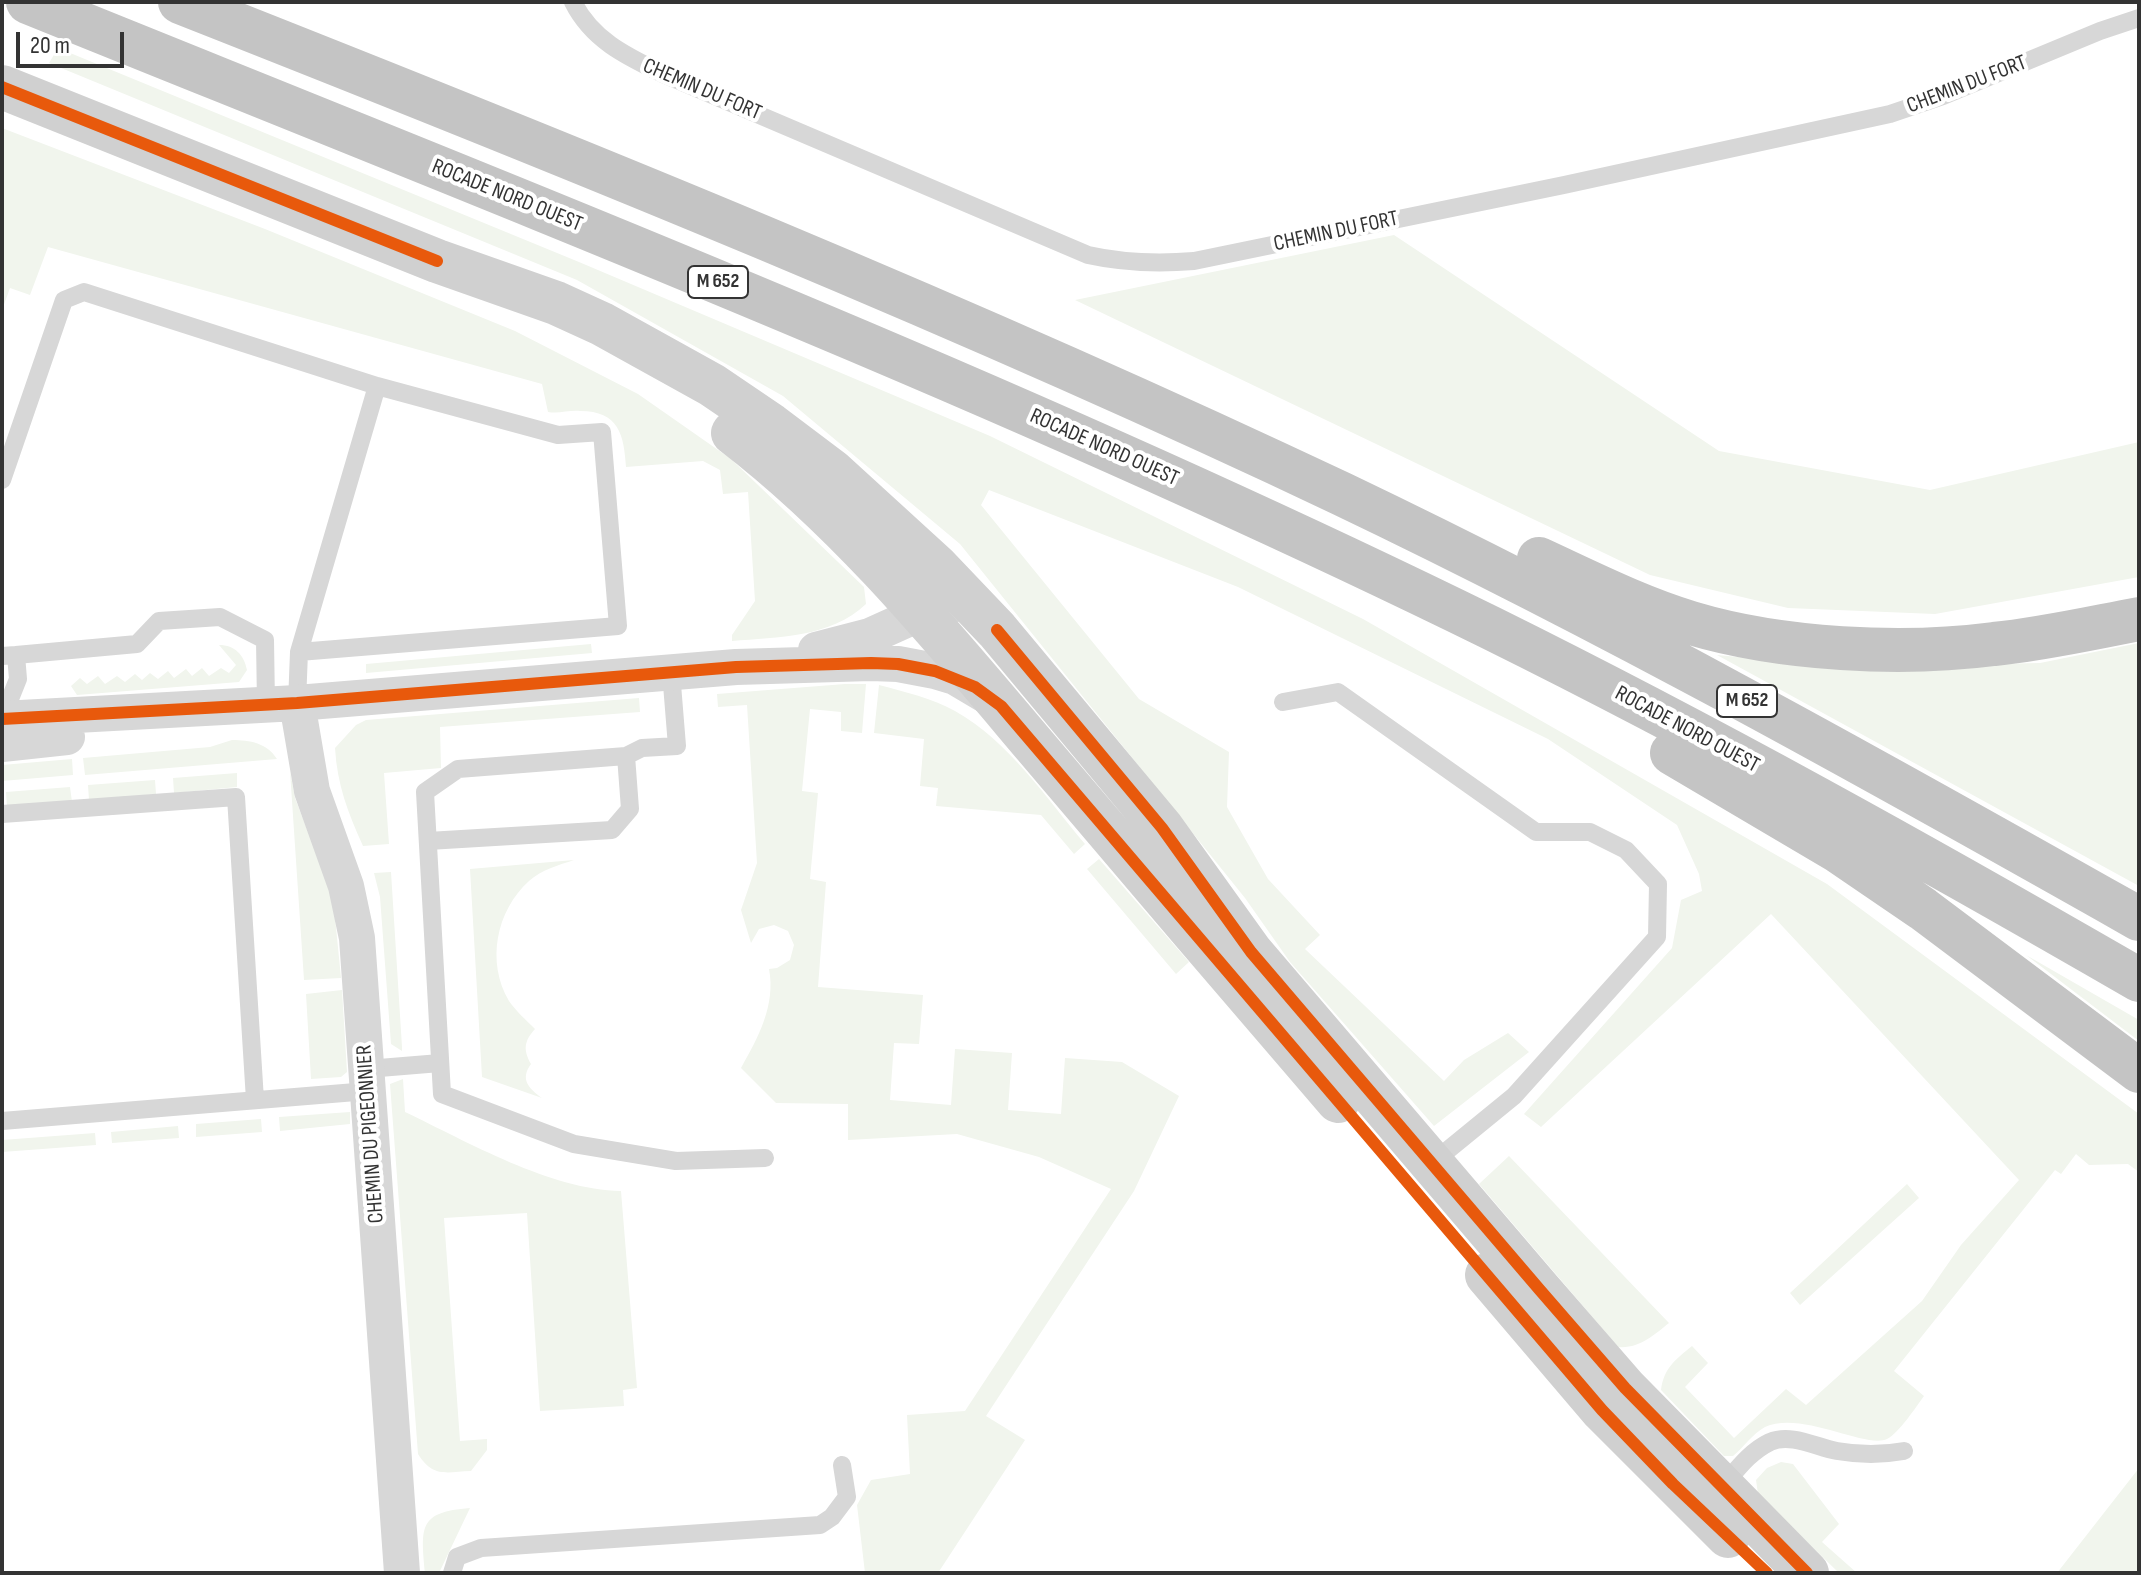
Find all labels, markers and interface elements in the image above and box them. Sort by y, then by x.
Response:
scale bar [20,16,128,66]
text: 20 m [30,31,70,60]
street label: CHEMIN DU FORT [1903,50,2031,120]
street label: CHEMIN DU FORT [639,53,765,127]
street label: ROCADE NORD OUEST [428,154,586,238]
street label: CHEMIN DU FORT [1271,206,1401,258]
road number: M 652 [688,266,748,298]
street label: ROCADE NORD OUEST [1026,403,1182,493]
street label: ROCADE NORD OUEST [1610,681,1764,779]
road number: M 652 [1717,685,1777,717]
street label: CHEMIN DU PIGEONNIER [352,1044,390,1224]

